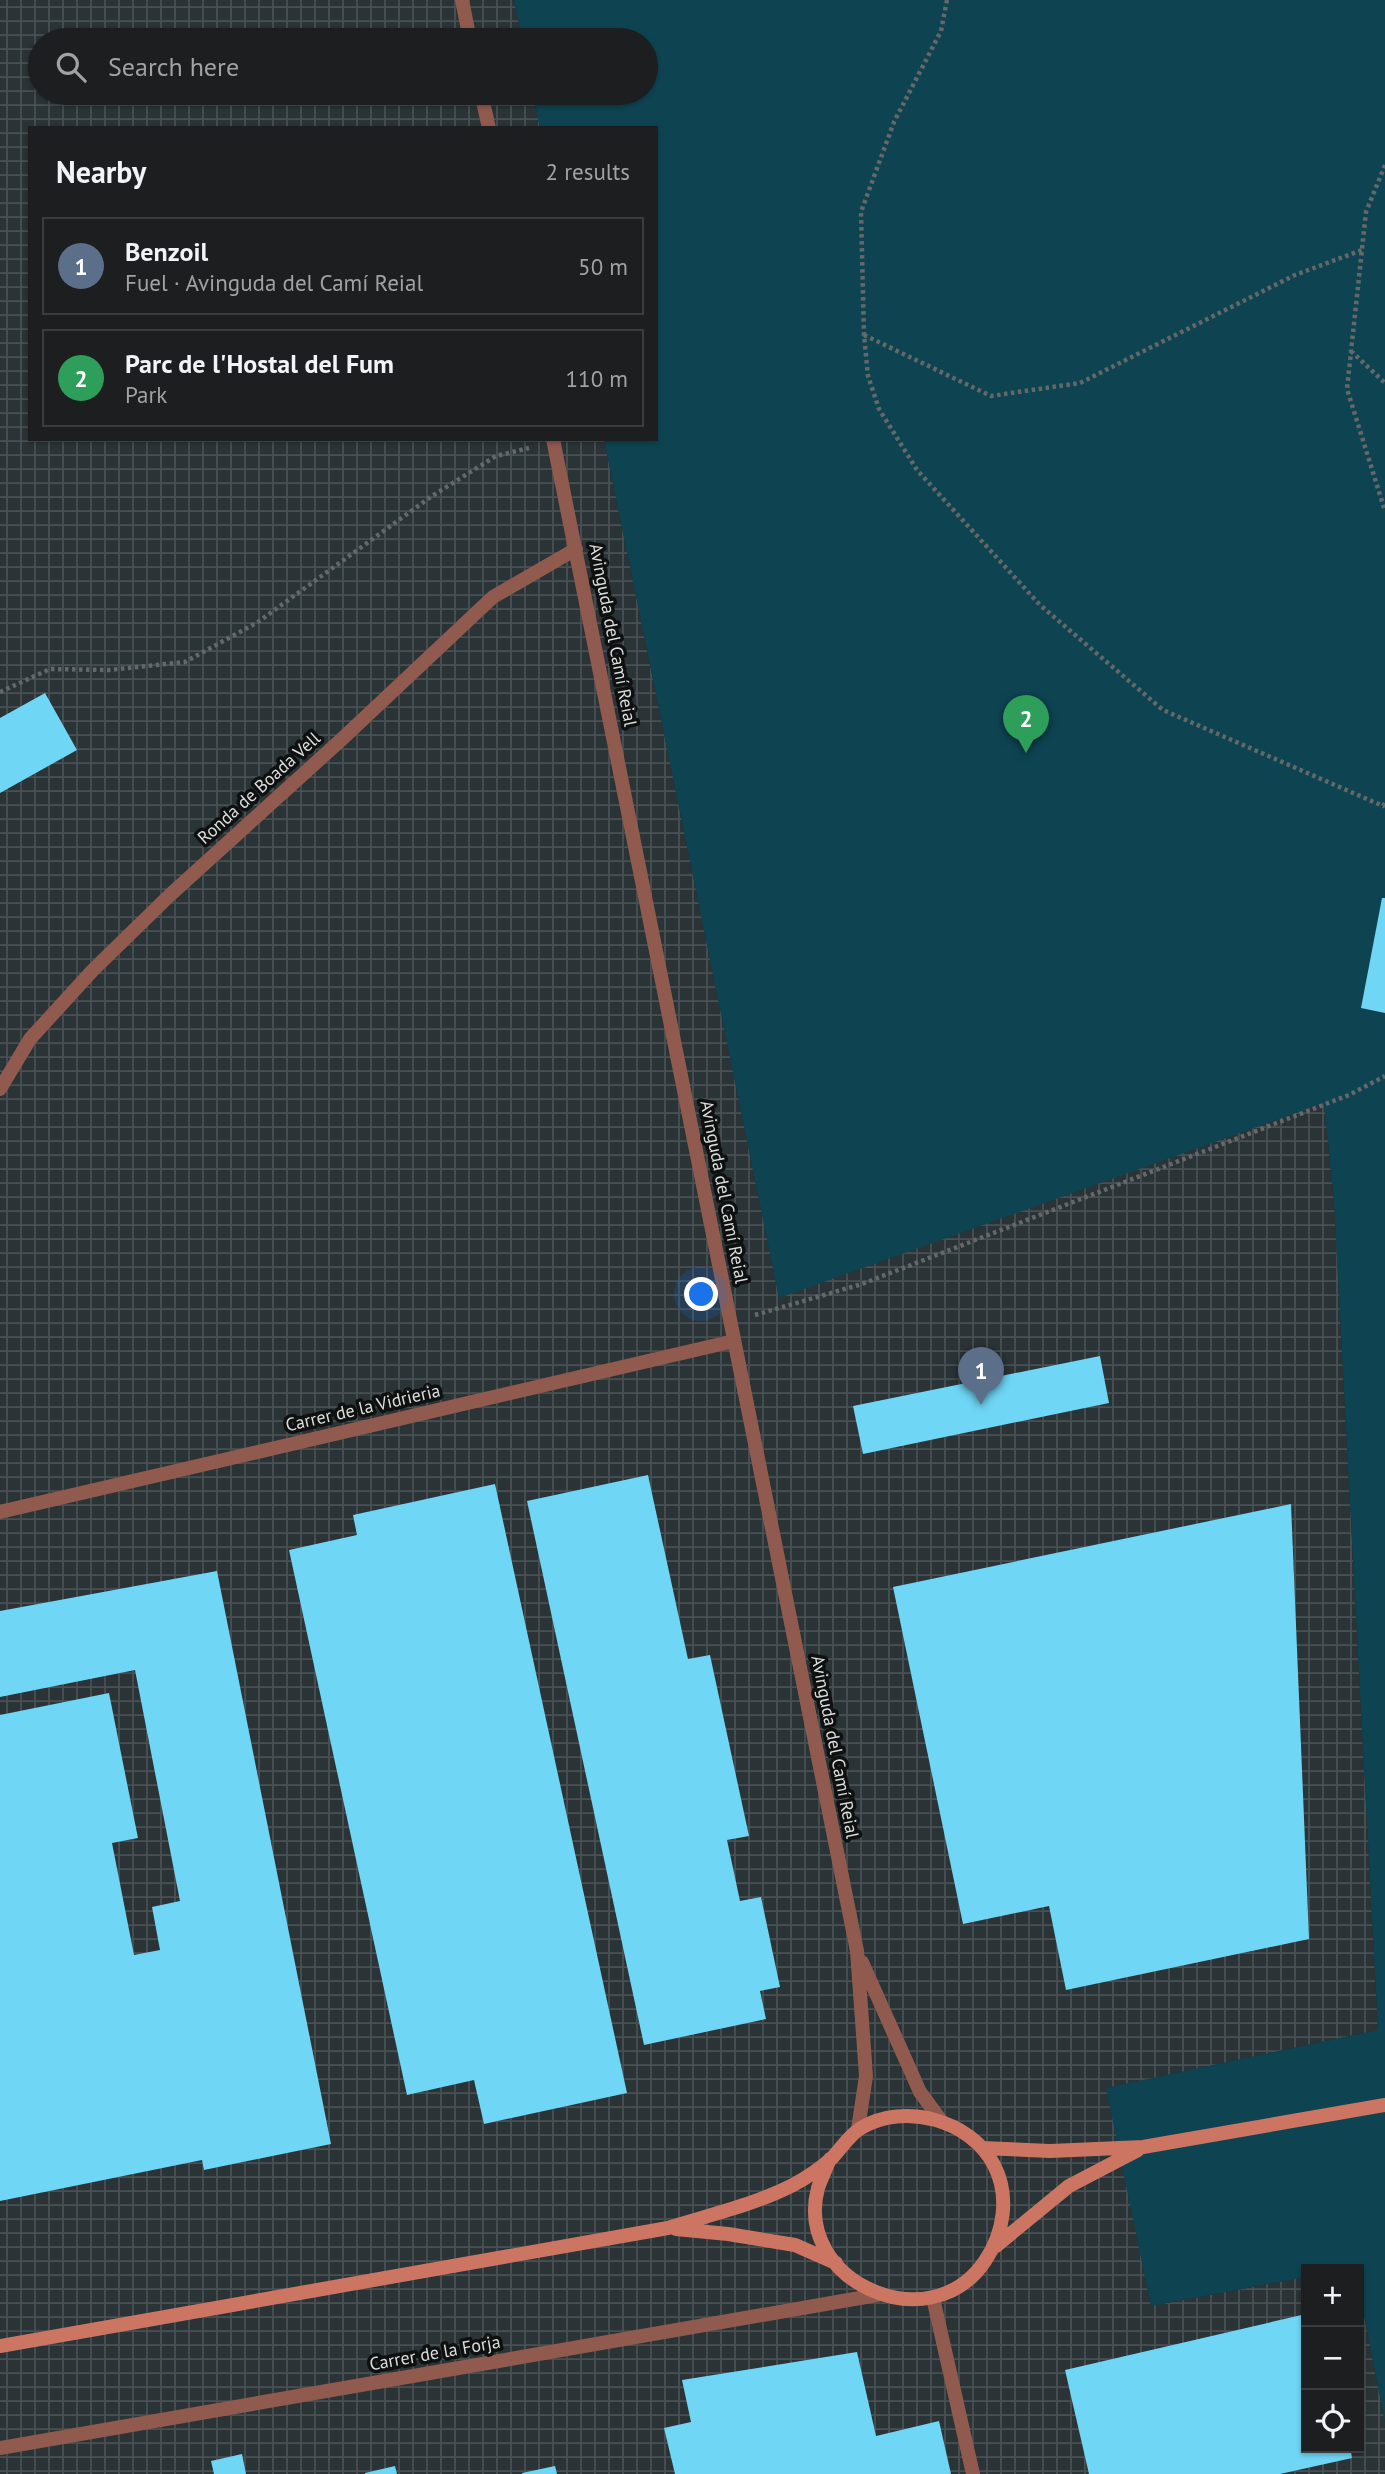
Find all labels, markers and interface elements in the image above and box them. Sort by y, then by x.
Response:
search box [28,28,658,105]
icon: search [52,48,90,86]
text: Search here [108,50,239,83]
text: Nearby [56,152,146,191]
text: 2 results [546,157,630,186]
text: Benzoil [125,235,208,268]
text: 1 [74,252,88,281]
text: 50 m [578,252,628,281]
text: Fuel · Avinguda del Camí Reial [125,268,423,297]
text: Parc de l'Hostal del Fum [125,347,394,380]
text: 2 [74,364,88,393]
text: 110 m [566,364,628,393]
text: Park [125,380,167,409]
street label: Avinguda del Camí Reial [584,541,643,729]
pin: 2 [1003,695,1049,753]
street label: Ronda de Boada Vell [193,726,325,849]
street label: Avinguda del Camí Reial [695,1098,754,1286]
your location [684,1277,718,1311]
pin: 1 [958,1347,1004,1405]
street label: Carrer de la Vidrieria [283,1379,442,1436]
street label: Avinguda del Camí Reial [806,1653,865,1841]
map controls [1301,2264,1364,2453]
button: + [1301,2264,1364,2327]
button: − [1301,2327,1364,2390]
street label: Carrer de la Forja [368,2330,502,2375]
button: locate [1301,2390,1364,2453]

